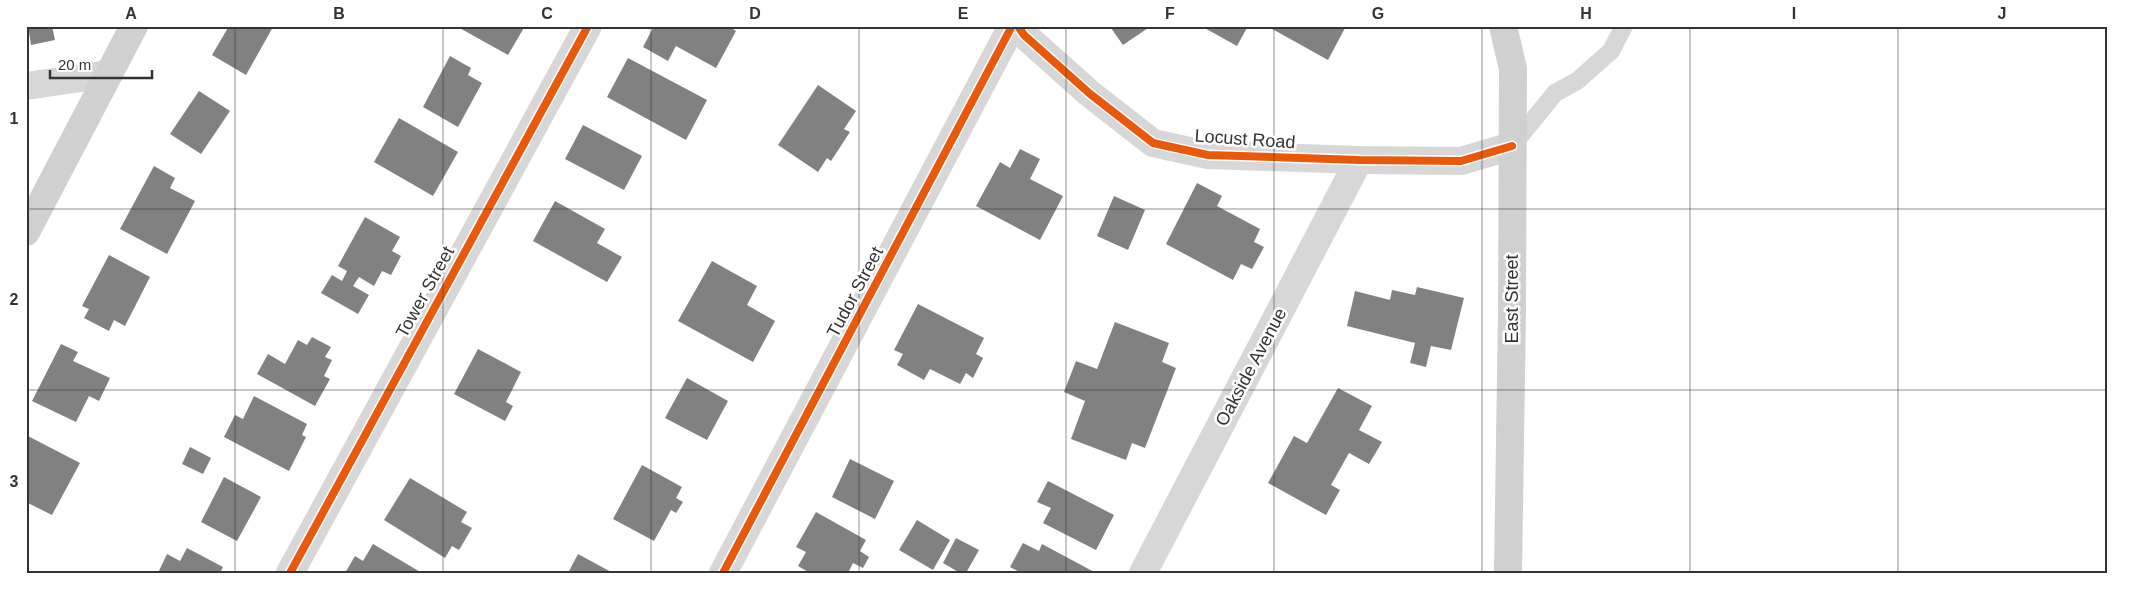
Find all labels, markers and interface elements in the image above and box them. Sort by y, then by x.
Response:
text: A [125,5,137,22]
text: B [333,5,345,22]
text: C [541,5,553,22]
text: D [749,5,761,22]
text: E [958,5,969,22]
text: F [1165,5,1175,22]
text: G [1372,5,1384,22]
text: H [1580,5,1592,22]
text: I [1792,5,1796,22]
text: J [1998,5,2006,22]
scale bar [50,48,152,80]
text: 20 m [58,56,91,73]
text: 1 [10,110,19,127]
street label: Locust Road [1194,125,1296,153]
street label: Tower Street [392,243,458,341]
street label: Tudor Street [823,243,887,341]
street label: East Street [1502,254,1522,344]
text: 2 [10,291,19,308]
street label: Oakside Avenue [1211,305,1291,429]
text: 3 [10,473,19,490]

